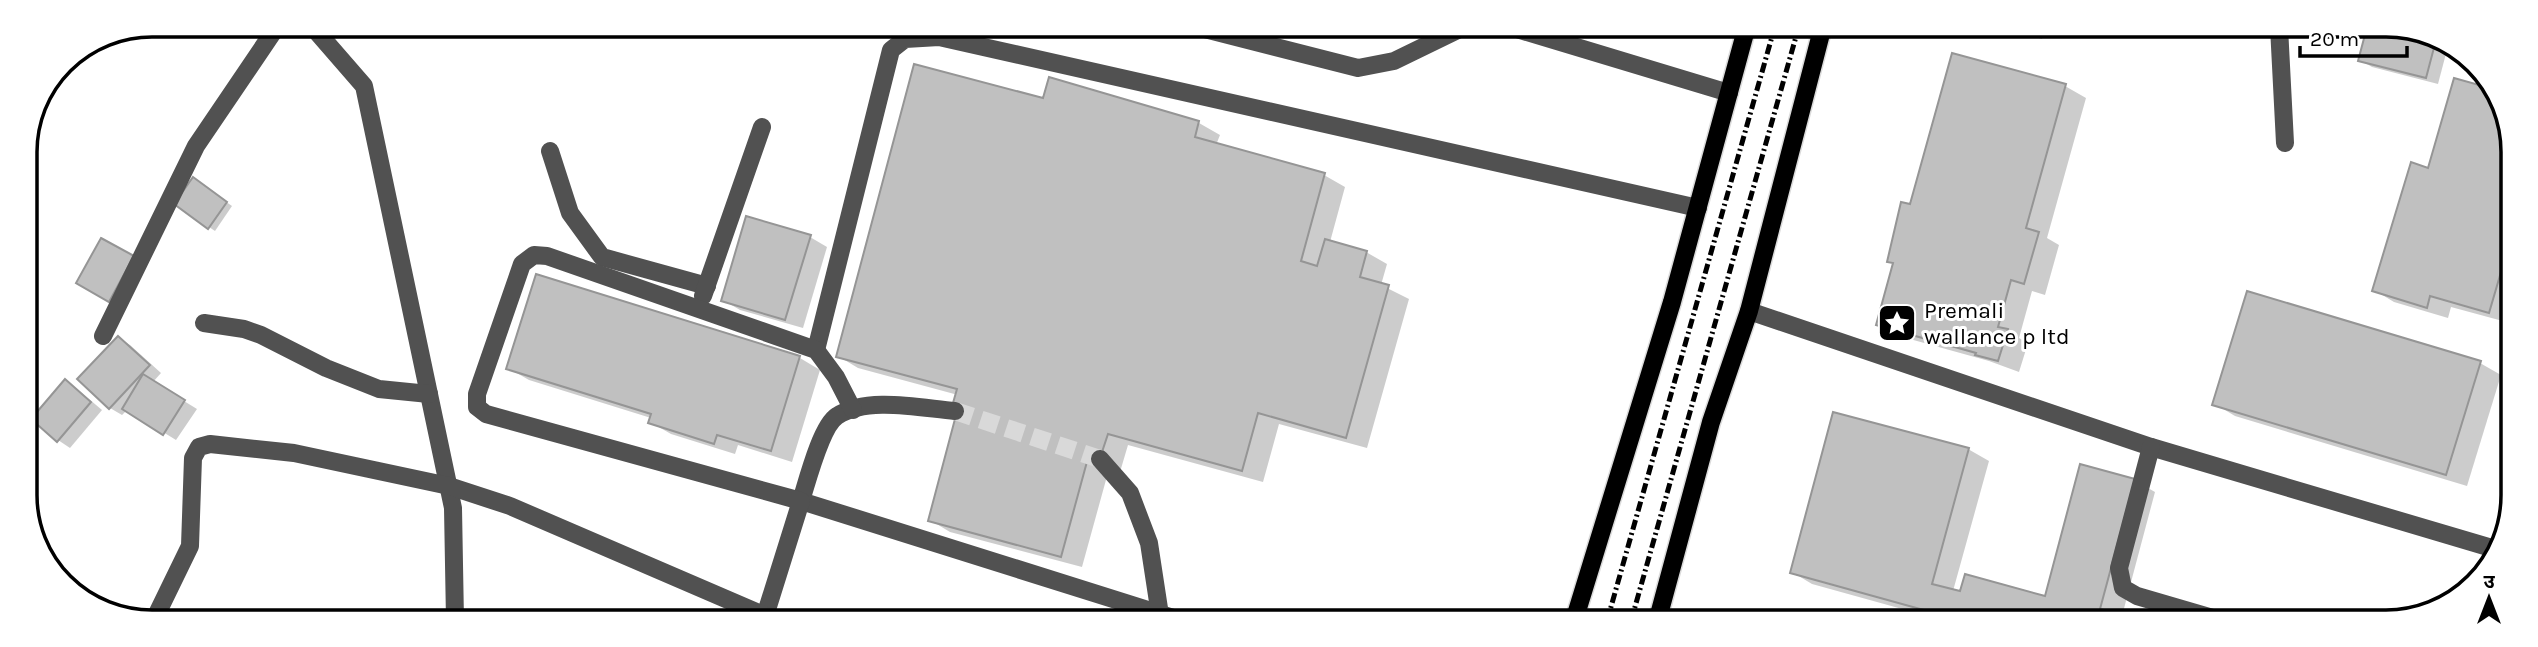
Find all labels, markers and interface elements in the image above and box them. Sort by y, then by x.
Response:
scale bar [2300,14,2407,58]
text: 20 m [2310,27,2359,51]
place label: Premali wallance p ltd [1924,297,2070,350]
place icon: Premali wallance p ltd [1876,302,1918,344]
north arrow [2454,563,2524,633]
text: उ [2483,571,2495,593]

